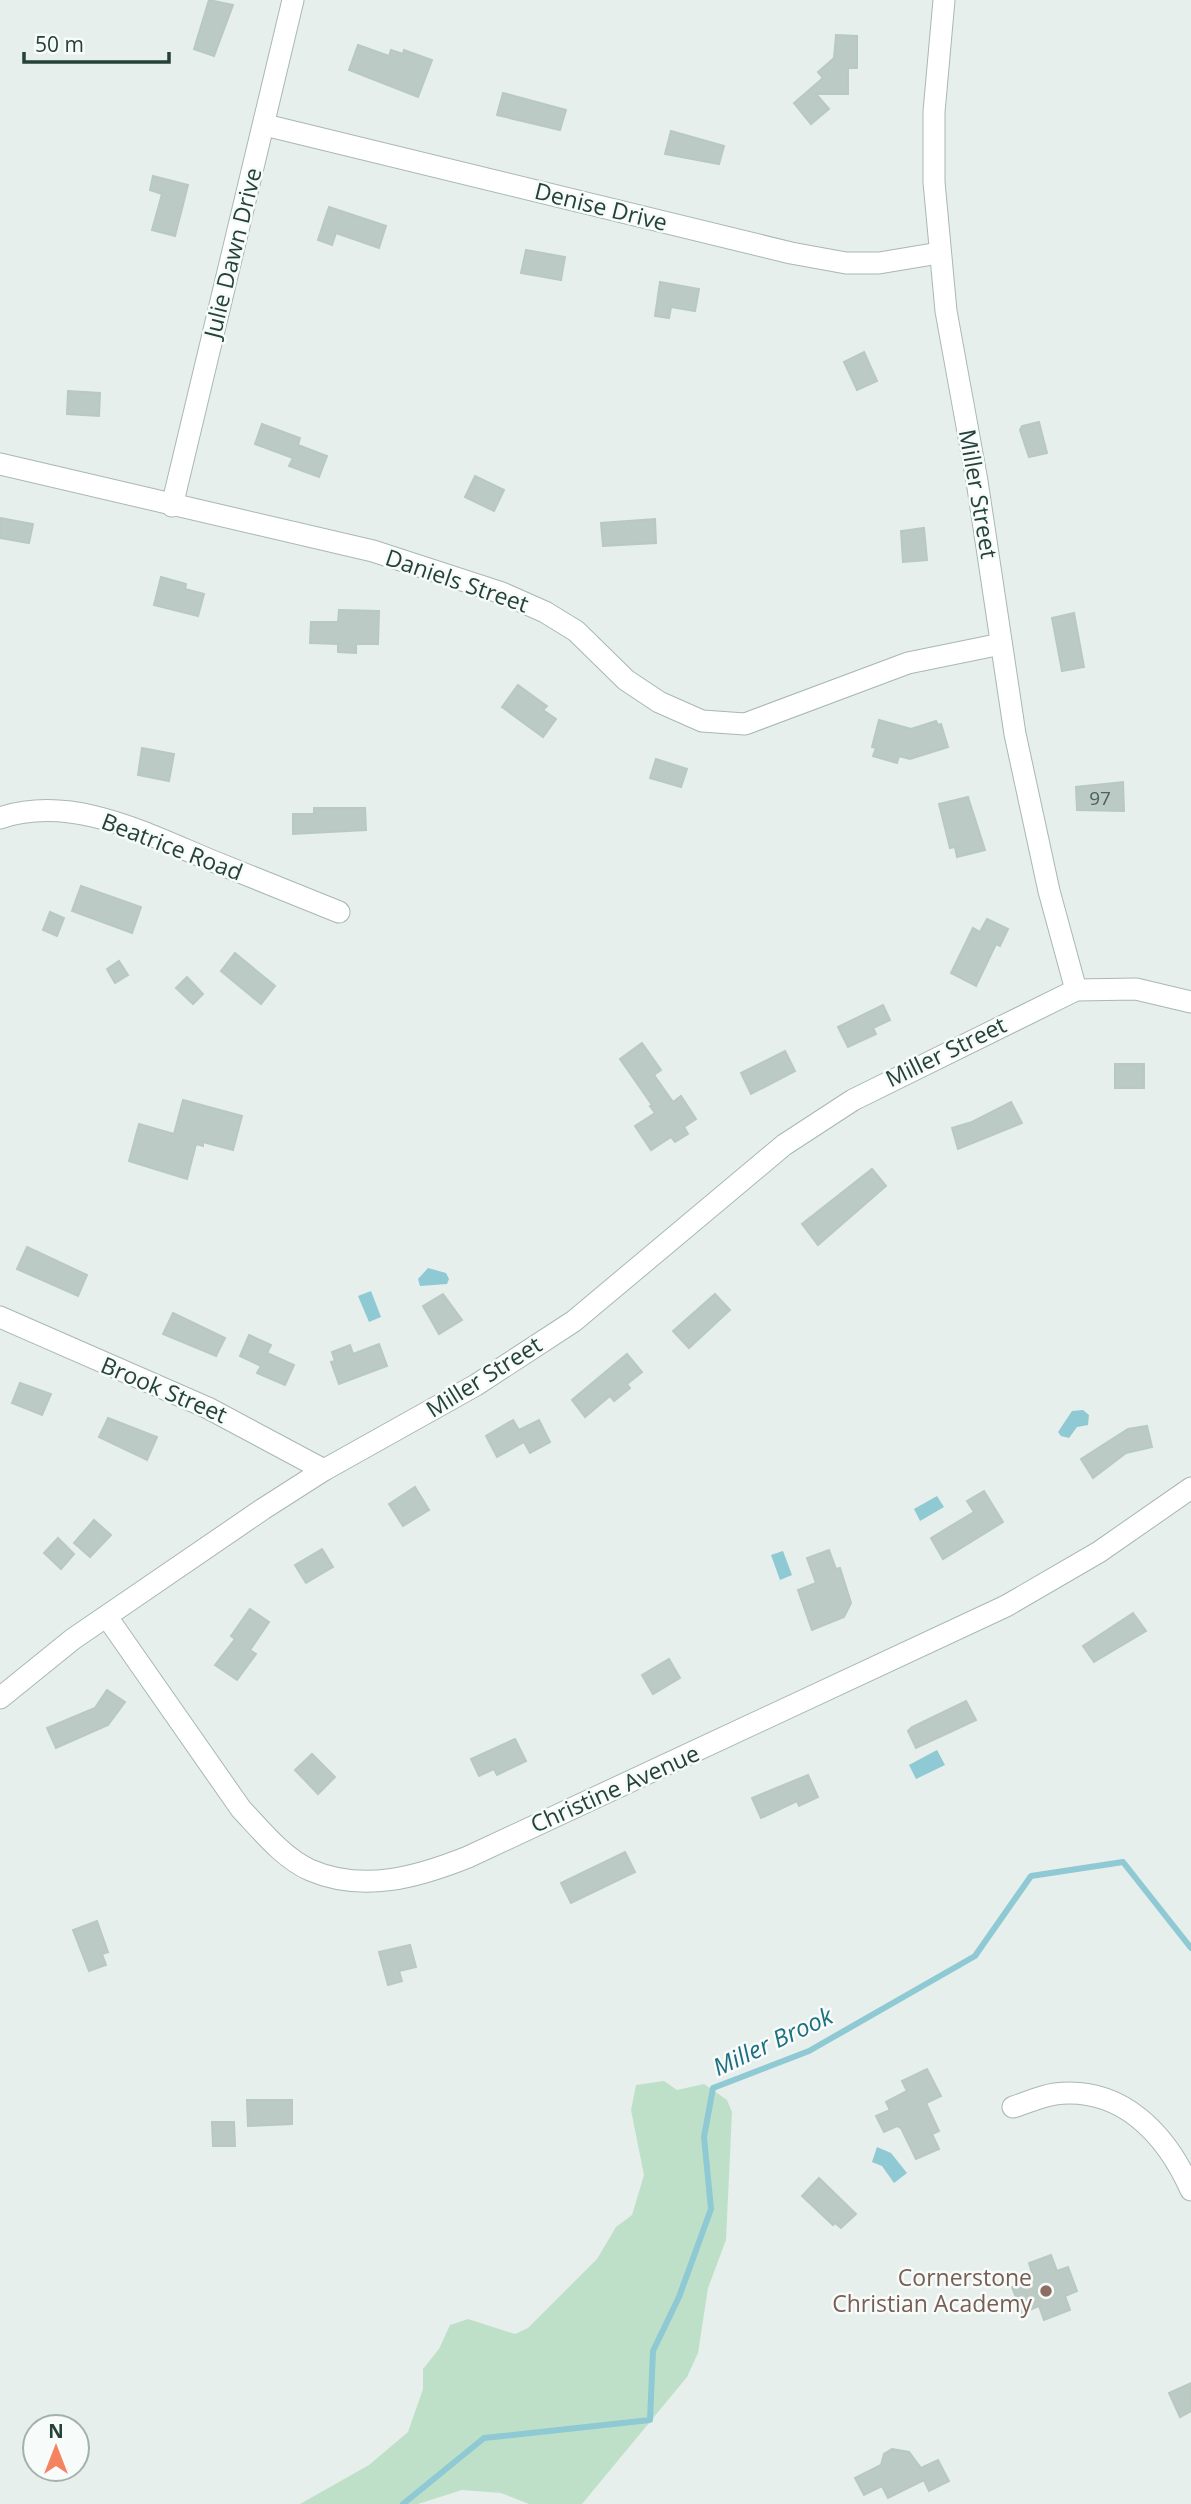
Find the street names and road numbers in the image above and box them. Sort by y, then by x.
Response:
street label: Julie Dawn Drive [195,164,269,343]
street label: Denise Drive [532,174,671,238]
street label: Miller Street [952,427,1006,561]
street label: Daniels Street [382,541,533,619]
street label: Beatrice Road [97,804,248,888]
street label: Miller Street [880,1008,1011,1094]
street label: Miller Street [420,1328,547,1424]
street label: Brook Street [96,1348,232,1430]
street label: Christine Avenue [525,1736,704,1840]

